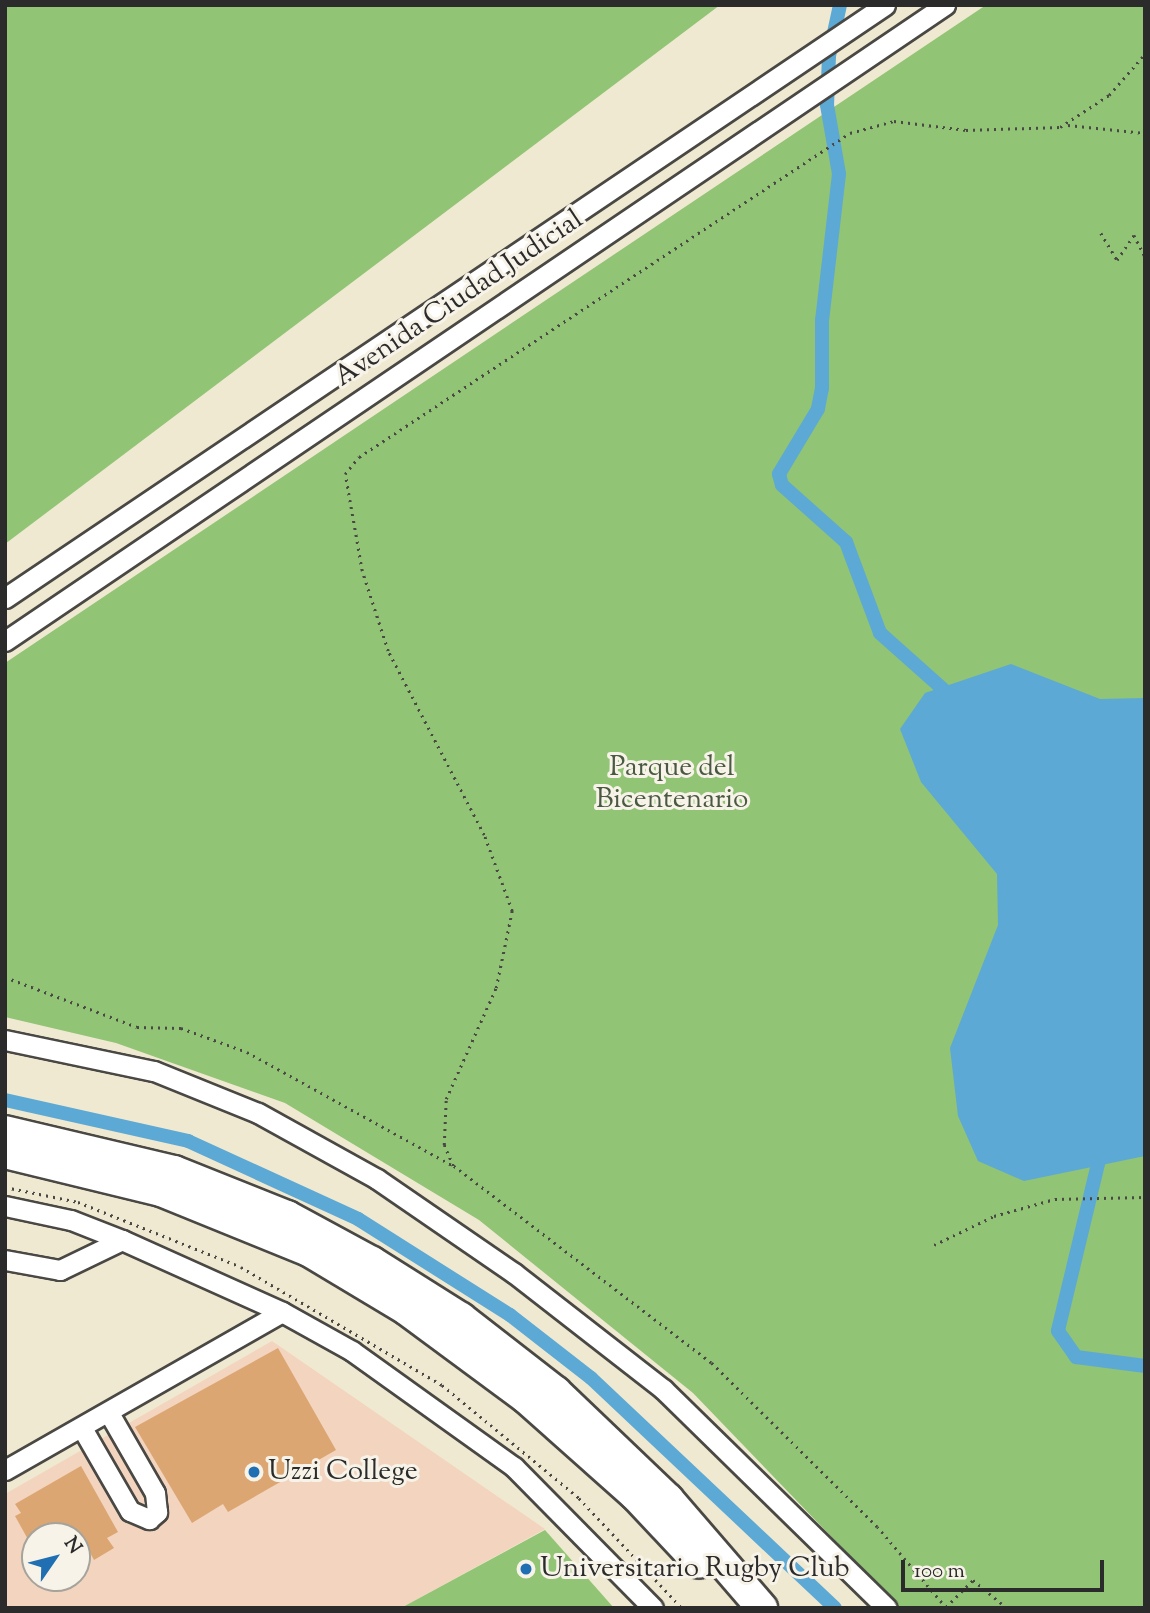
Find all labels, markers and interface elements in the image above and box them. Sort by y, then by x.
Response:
street label: Avenida Ciudad Judicial [328,203,590,395]
park label: Parque del Bicentenario [596,751,748,817]
place label: Uzzi College [268,1455,418,1489]
marker: Uzzi College [246,1464,262,1480]
north arrow [21,1522,91,1592]
text: N [57,1532,87,1560]
scale bar [905,1546,1108,1590]
place label: Universitario Rugby Club [540,1552,850,1586]
text: 100 m [914,1557,965,1587]
marker: Universitario Rugby Club [518,1561,534,1577]

